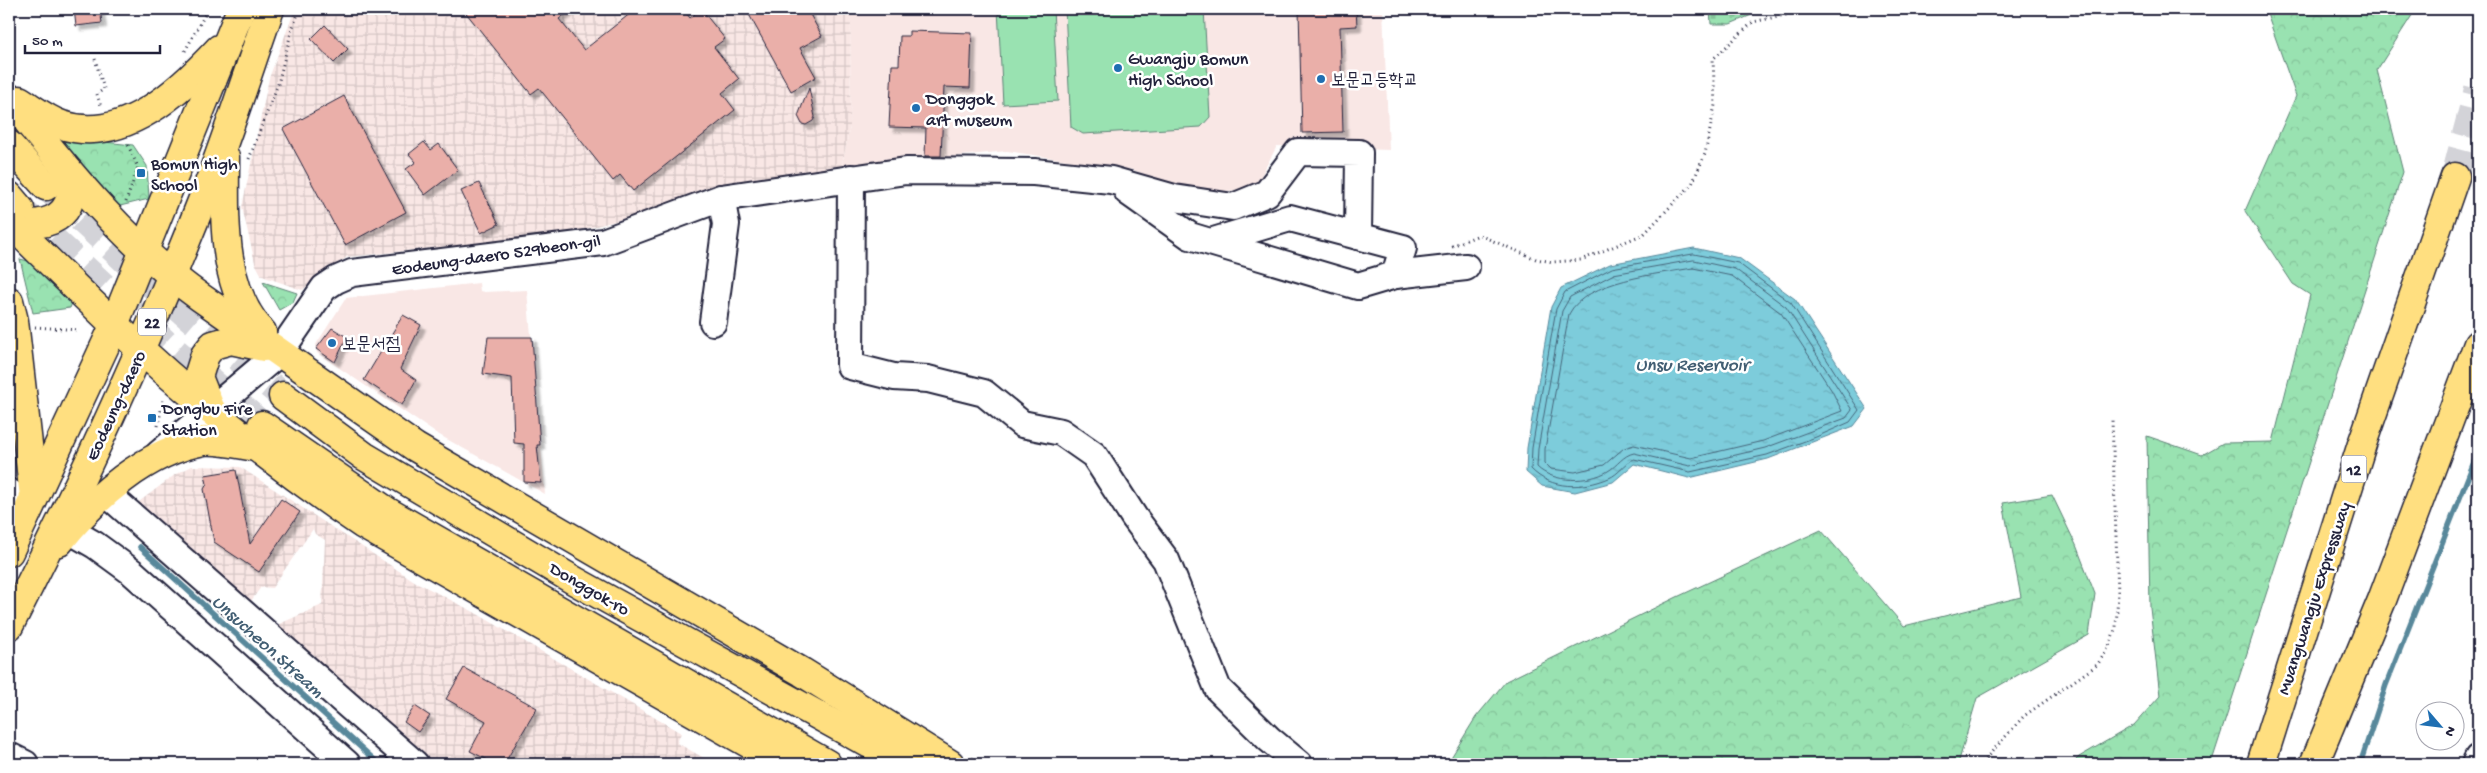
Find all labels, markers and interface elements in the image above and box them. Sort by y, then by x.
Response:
scale bar [25,22,160,54]
text: 50 m [32,33,63,51]
place label: Gwangju Bomun High School [1128,50,1249,92]
marker: Gwangju Bomun High School [1112,62,1124,74]
place label: 보문고등학교 [1331,71,1418,92]
marker: 보문고등학교 [1315,73,1327,85]
place label: Donggok art museum [925,90,1013,132]
marker: Donggok art museum [910,102,922,114]
place label: Bomun High School [150,155,238,197]
marker: Bomun High School [135,167,147,179]
street label: Eodeung-daero 529beon-gil [390,231,602,282]
road number: 22 [138,308,166,336]
place label: 보문서점 [342,335,400,356]
marker: 보문서점 [326,337,338,349]
street label: Eodeung-daero [83,348,152,464]
water label: Unsu Reservoir [1636,355,1753,378]
place label: Dongbu Fire Station [161,400,254,442]
marker: Dongbu Fire Station [146,412,158,424]
road number: 12 [2342,456,2366,482]
street label: Muangwangju Expressway [2274,500,2357,698]
street label: Donggok-ro [544,558,632,621]
water label: Unsucheon Stream [206,591,328,704]
north arrow [2414,700,2464,750]
text: N [2440,723,2459,739]

